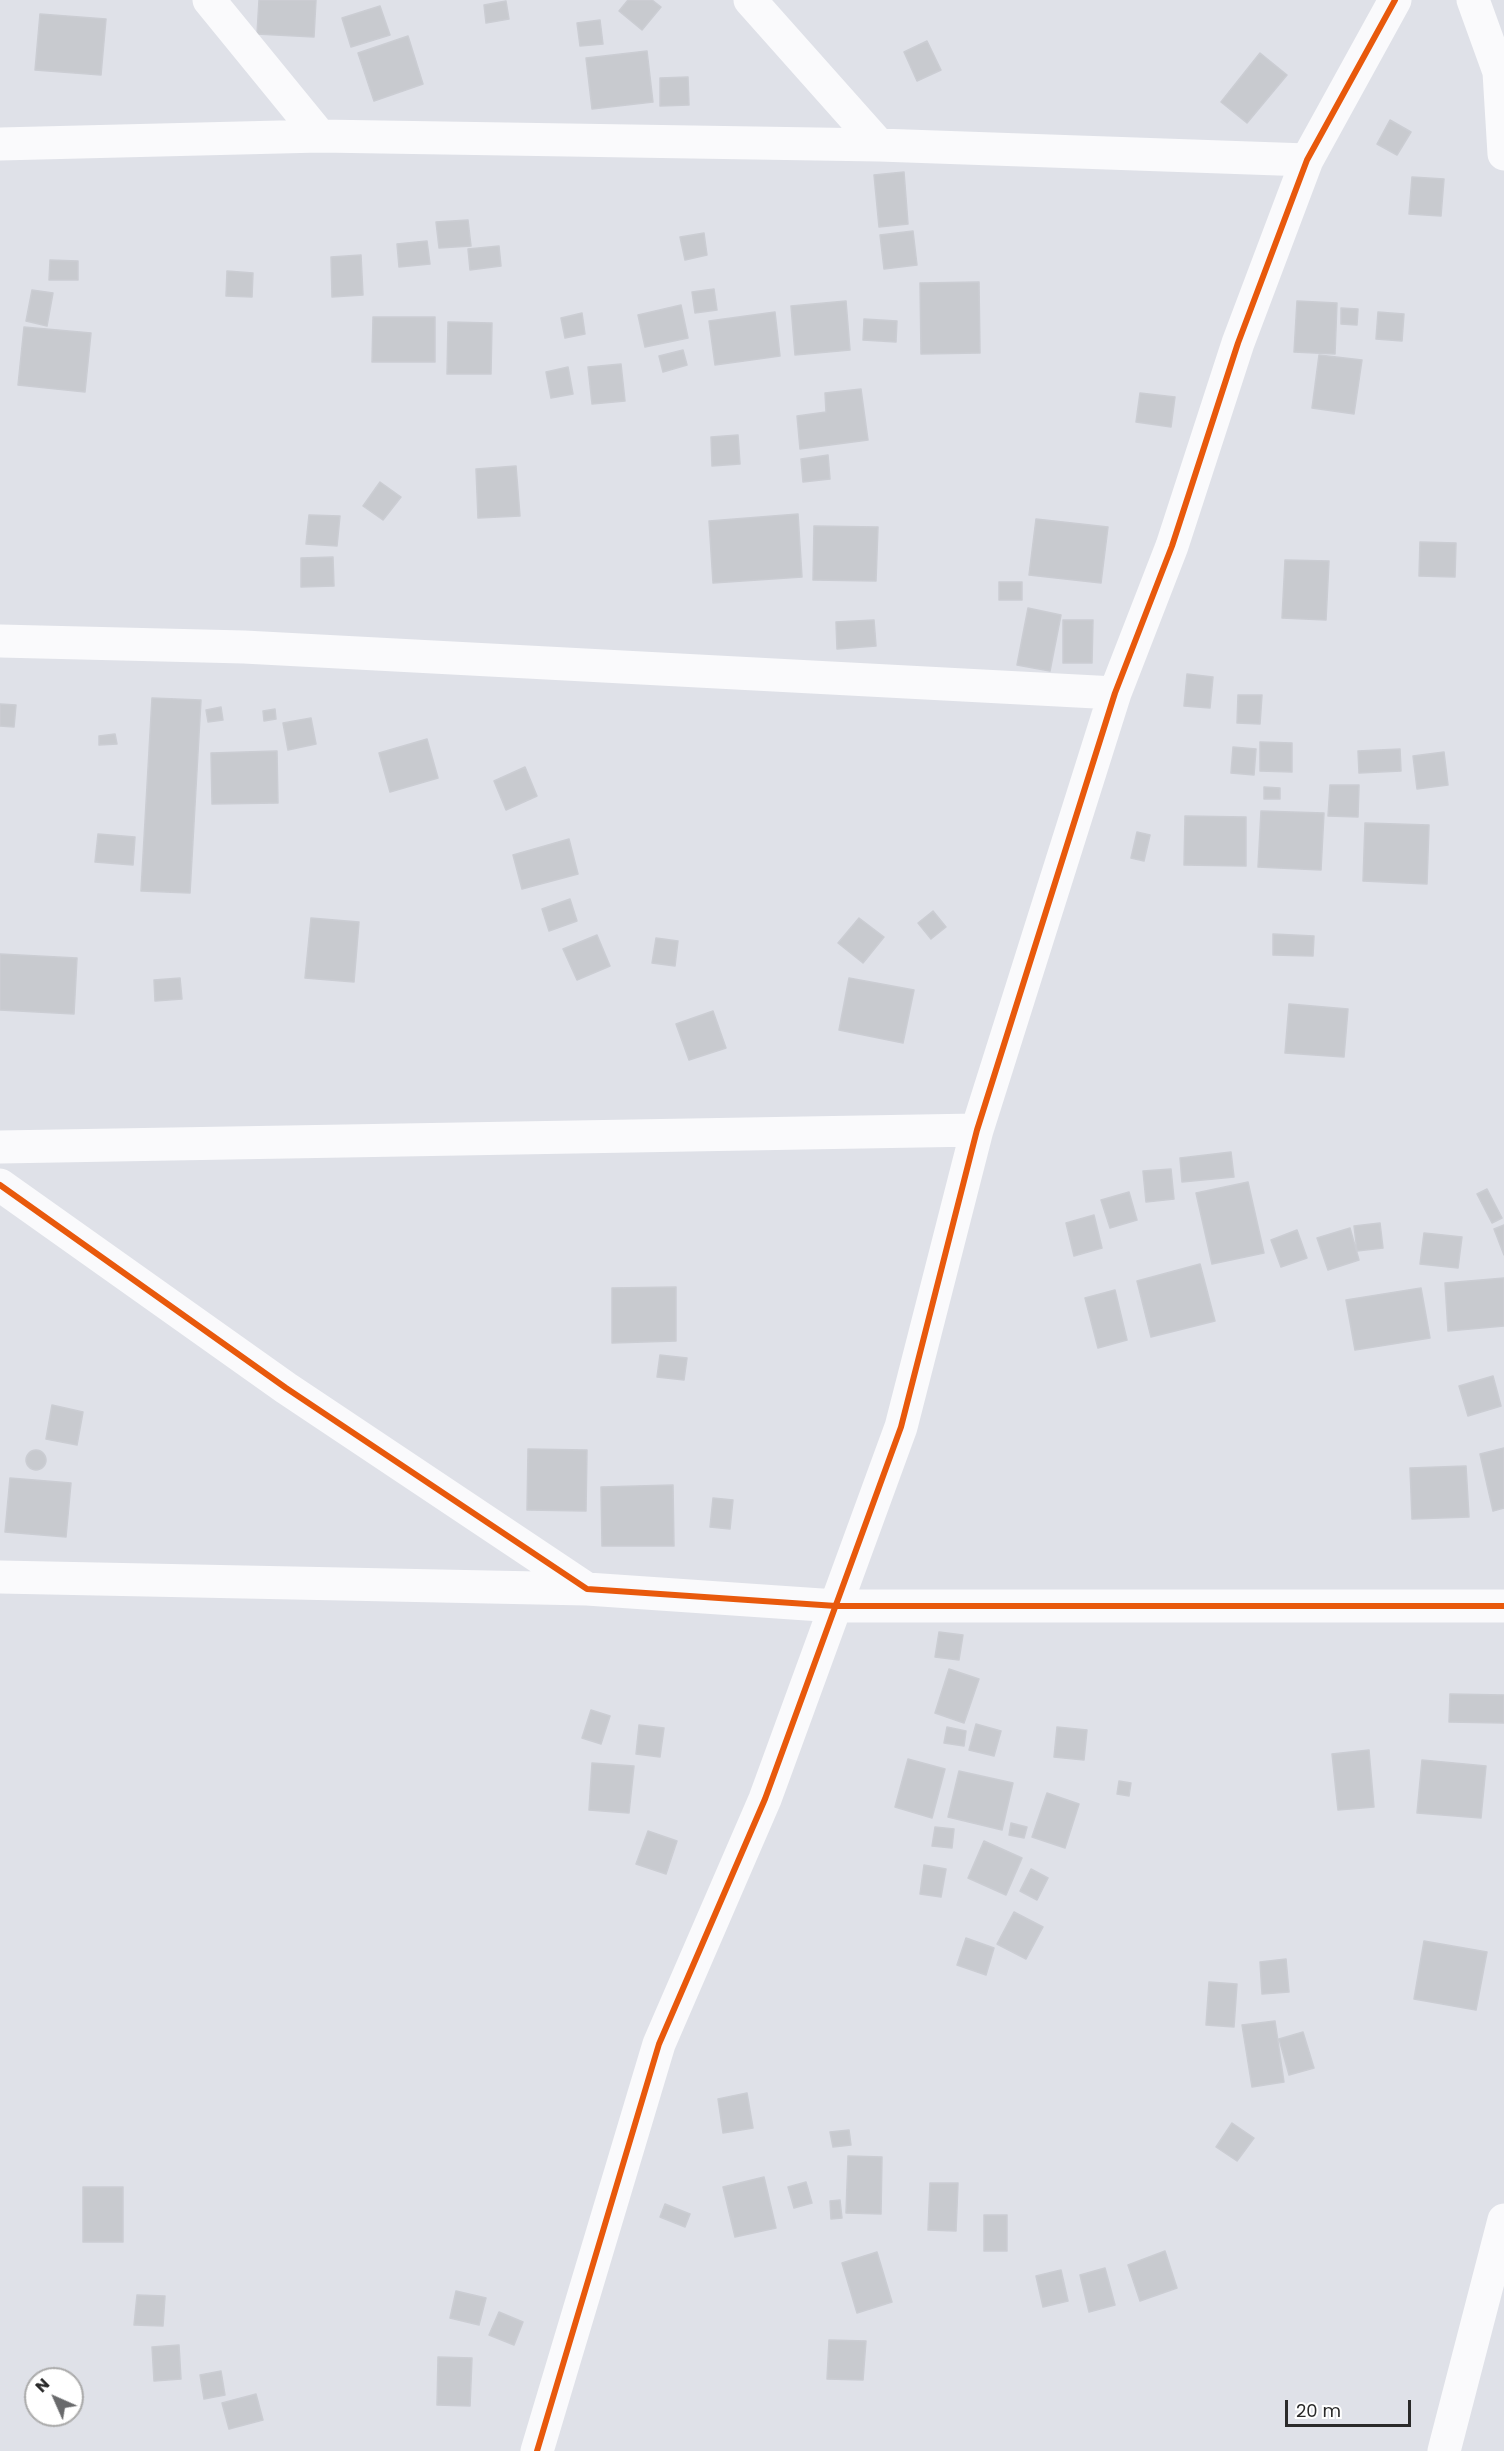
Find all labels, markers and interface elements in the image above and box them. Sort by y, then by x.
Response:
north arrow [24,2367,84,2427]
text: N [30,2373,55,2398]
scale bar [1288,2388,1414,2426]
text: 20 m [1296,2398,1341,2423]

